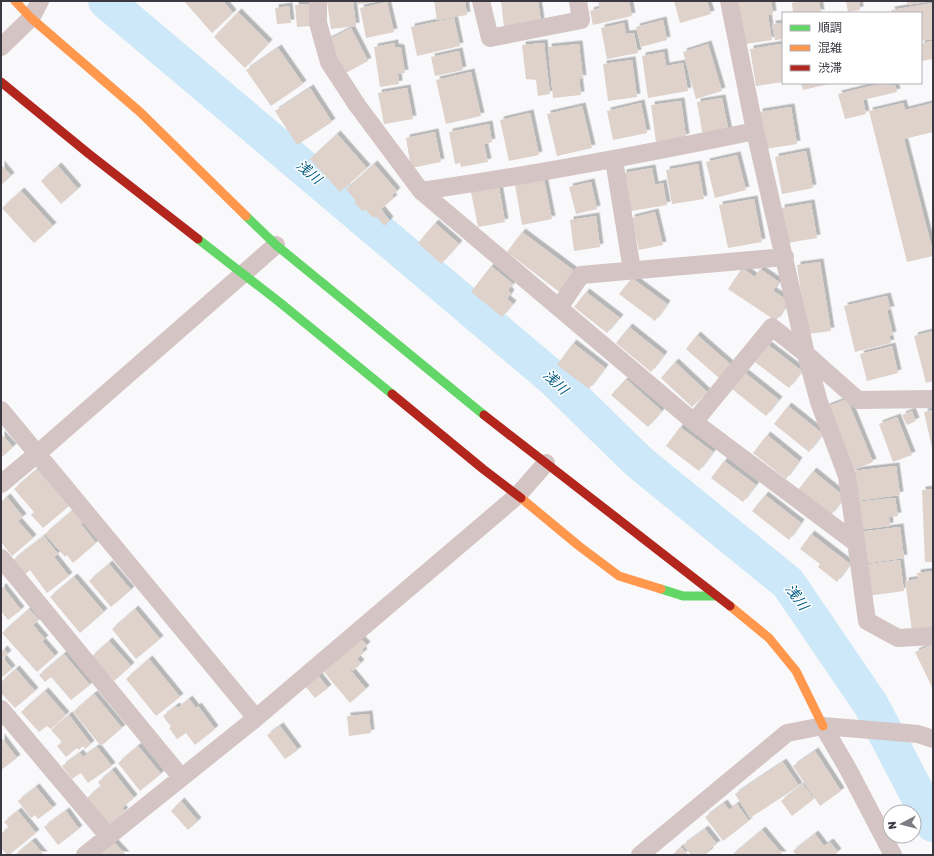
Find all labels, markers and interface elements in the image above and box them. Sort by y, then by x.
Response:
legend [782,12,922,84]
text: 順調 [818,21,842,35]
text: 混雑 [818,41,842,55]
text: 渋滞 [818,61,842,75]
water label: 浅川 [292,157,326,189]
water label: 浅川 [540,367,573,399]
water label: 浅川 [781,581,813,615]
north arrow [882,804,922,844]
text: N [886,820,900,830]

